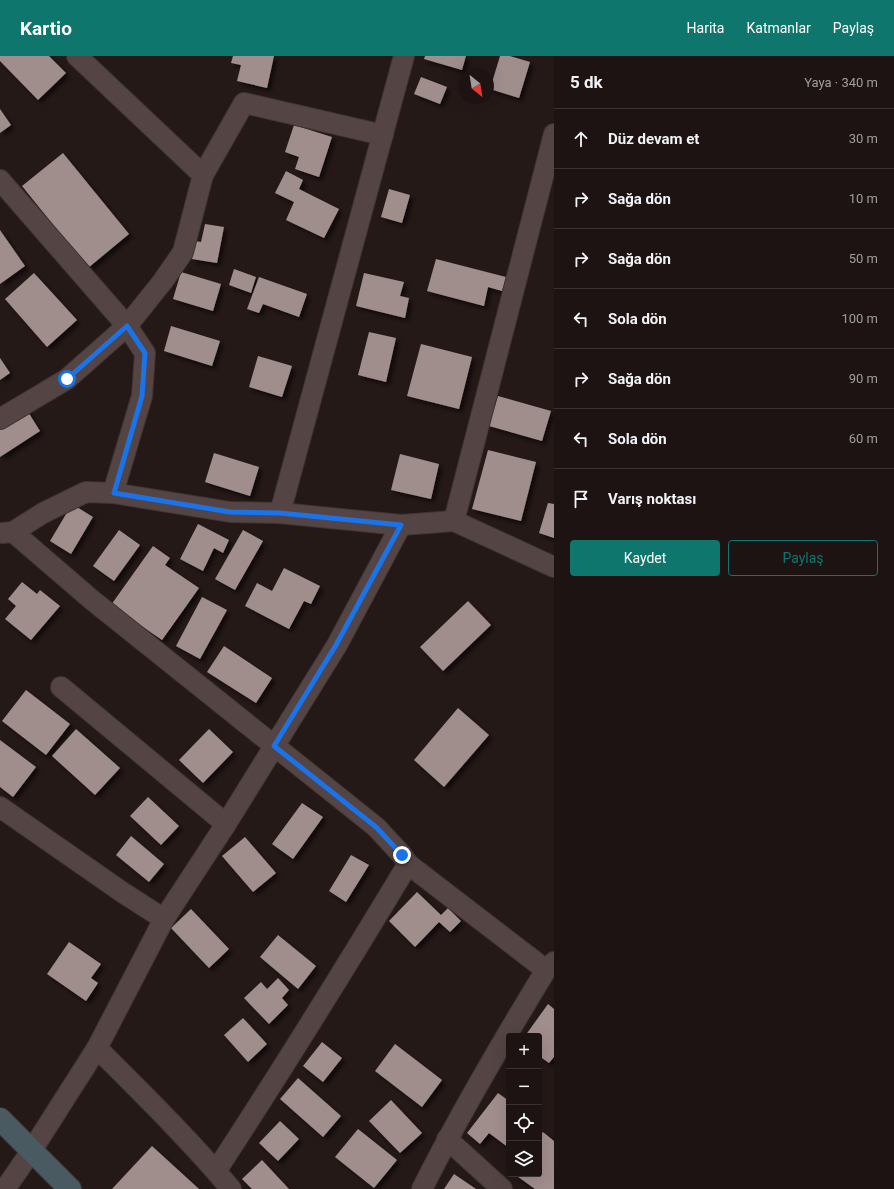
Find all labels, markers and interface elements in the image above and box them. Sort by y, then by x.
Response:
text: Kartio [20,17,72,40]
text: Harita [687,20,724,36]
text: Katmanlar [746,20,811,36]
text: Paylaş [833,20,874,36]
north arrow [458,68,494,104]
text: 5 dk [570,72,603,92]
text: Yaya · 340 m [804,75,878,90]
icon: ahead [570,128,592,150]
text: Düz devam et [608,130,699,148]
text: 30 m [849,131,878,146]
icon: right [570,188,592,210]
text: Sağa dön [608,190,671,208]
text: 10 m [849,191,878,206]
icon: right [570,248,592,270]
text: Sağa dön [608,250,671,268]
text: 50 m [849,251,878,266]
icon: left [570,308,592,330]
text: Sola dön [608,310,667,328]
text: 100 m [841,311,878,326]
icon: right [570,368,592,390]
route start [58,370,76,388]
text: Sağa dön [608,370,671,388]
text: 90 m [849,371,878,386]
icon: left [570,428,592,450]
text: Sola dön [608,430,667,448]
text: 60 m [849,431,878,446]
icon: arrive [570,488,592,510]
text: Varış noktası [608,490,696,508]
button: Kaydet [570,540,720,576]
button: Paylaş [728,540,878,576]
route end [393,846,411,864]
map controls [506,1033,542,1177]
button: + [506,1033,542,1069]
button: − [506,1069,542,1105]
button: locate [506,1105,542,1141]
button: layers [506,1141,542,1177]

